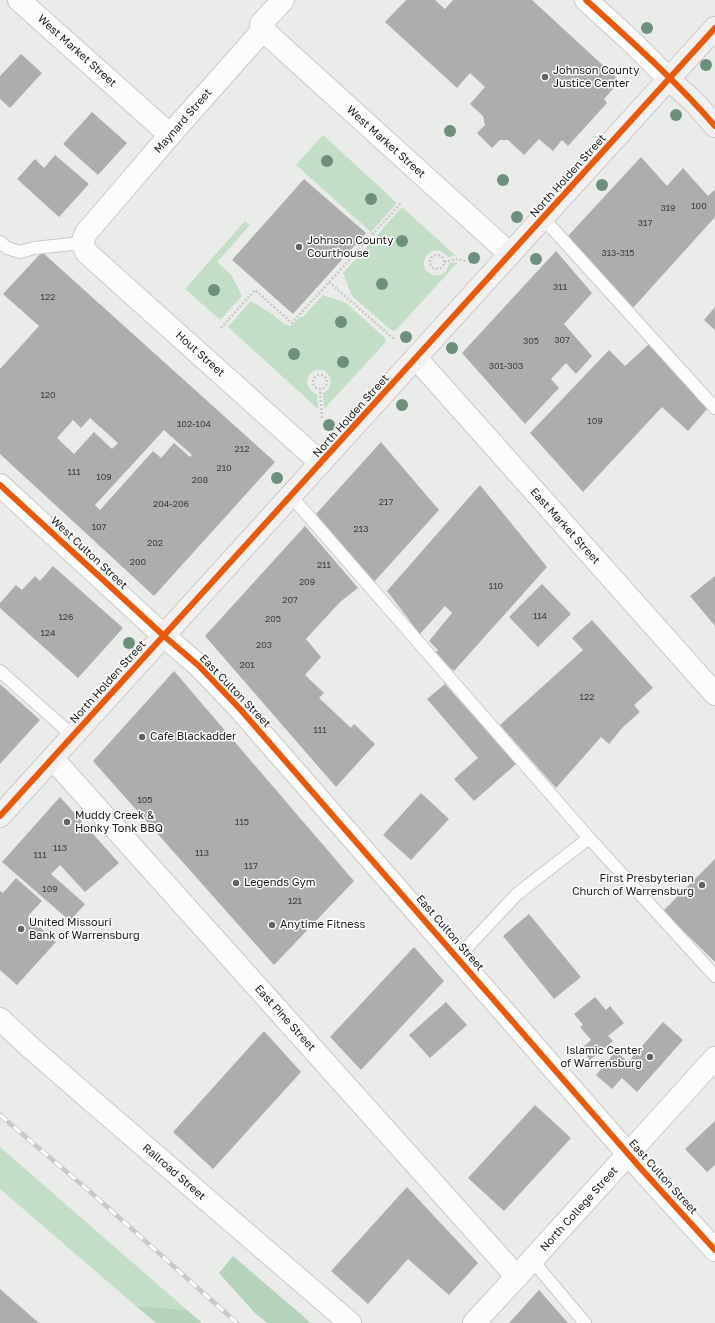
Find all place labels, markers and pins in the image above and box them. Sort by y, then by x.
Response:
place label: Johnson County Justice Center [553,64,639,90]
marker: Johnson County Justice Center [540,72,550,82]
place label: Johnson County Courthouse [307,234,393,260]
marker: Johnson County Courthouse [294,242,304,252]
place label: Cafe Blackadder [150,730,236,744]
marker: Cafe Blackadder [137,732,147,742]
place label: Muddy Creek & Honky Tonk BBQ [75,809,163,835]
marker: Muddy Creek & Honky Tonk BBQ [62,817,72,827]
place label: First Presbyterian Church of Warrensburg [572,872,694,898]
place label: Legends Gym [244,876,315,890]
marker: Legends Gym [231,878,241,888]
marker: First Presbyterian Church of Warrensburg [697,880,707,890]
place label: United Missouri Bank of Warrensburg [29,916,140,942]
place label: Anytime Fitness [280,918,365,932]
marker: Anytime Fitness [267,920,277,930]
marker: United Missouri Bank of Warrensburg [16,924,26,934]
place label: Islamic Center of Warrensburg [561,1044,642,1070]
marker: Islamic Center of Warrensburg [645,1052,655,1062]

